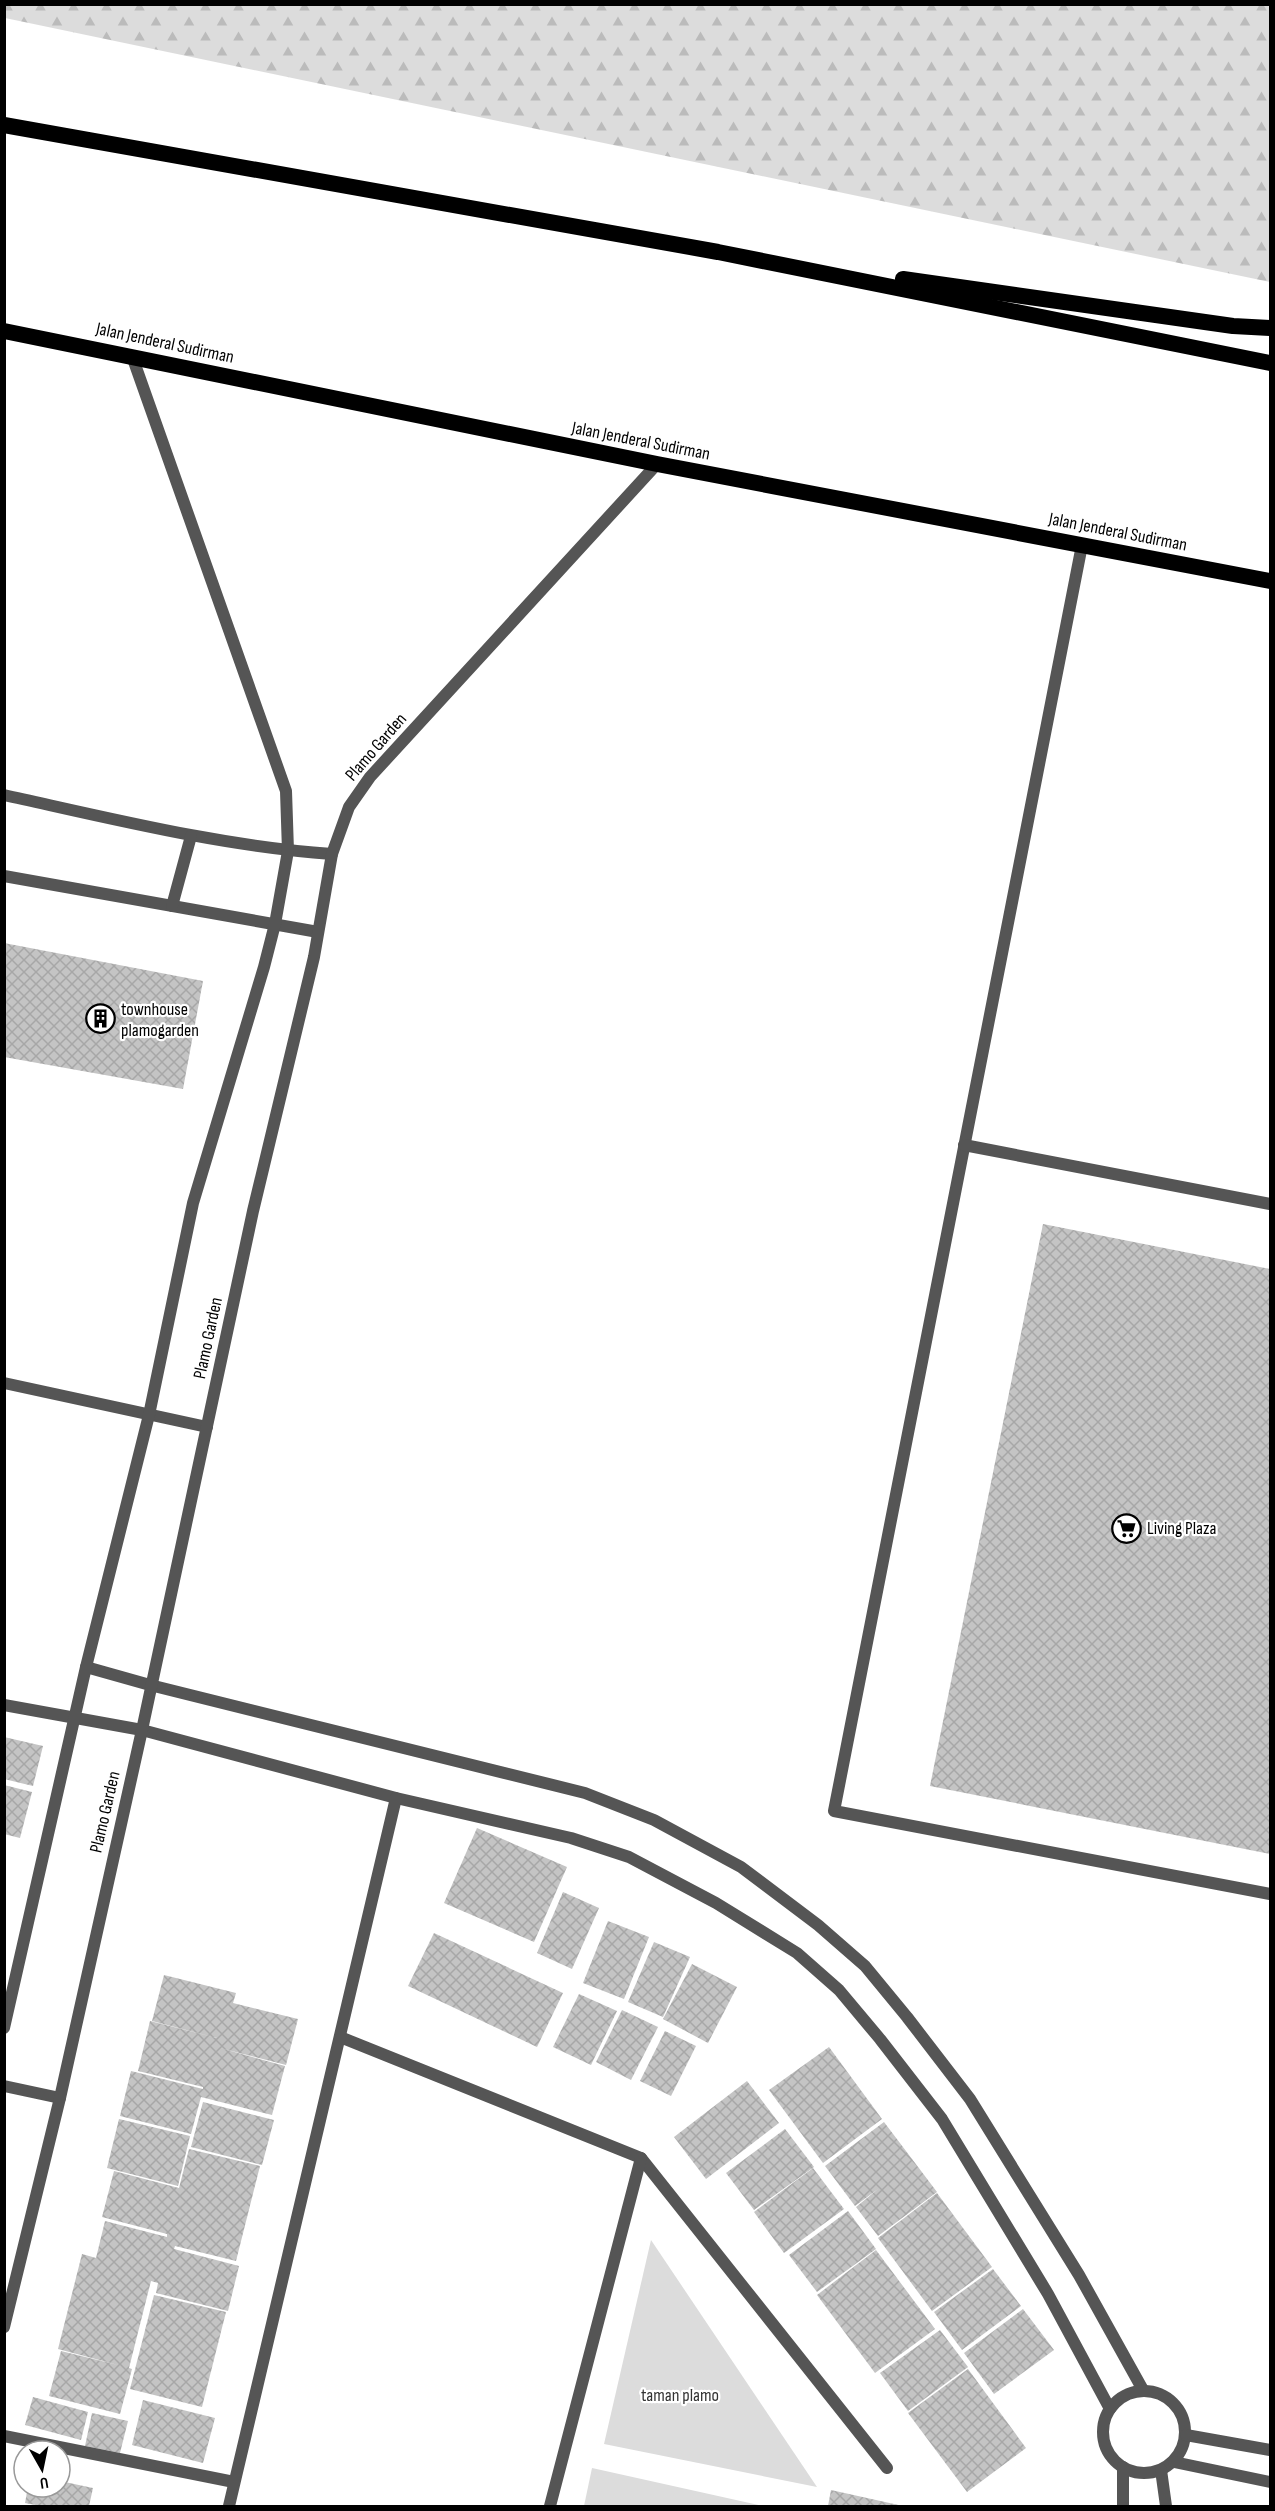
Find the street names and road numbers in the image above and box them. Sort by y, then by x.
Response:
street label: Jalan Jenderal Sudirman [93,318,236,368]
street label: Jalan Jenderal Sudirman [569,417,712,465]
street label: Jalan Jenderal Sudirman [1046,508,1189,556]
street label: Plamo Garden [341,709,411,785]
street label: Plamo Garden [189,1295,227,1381]
street label: Plamo Garden [85,1769,125,1855]

